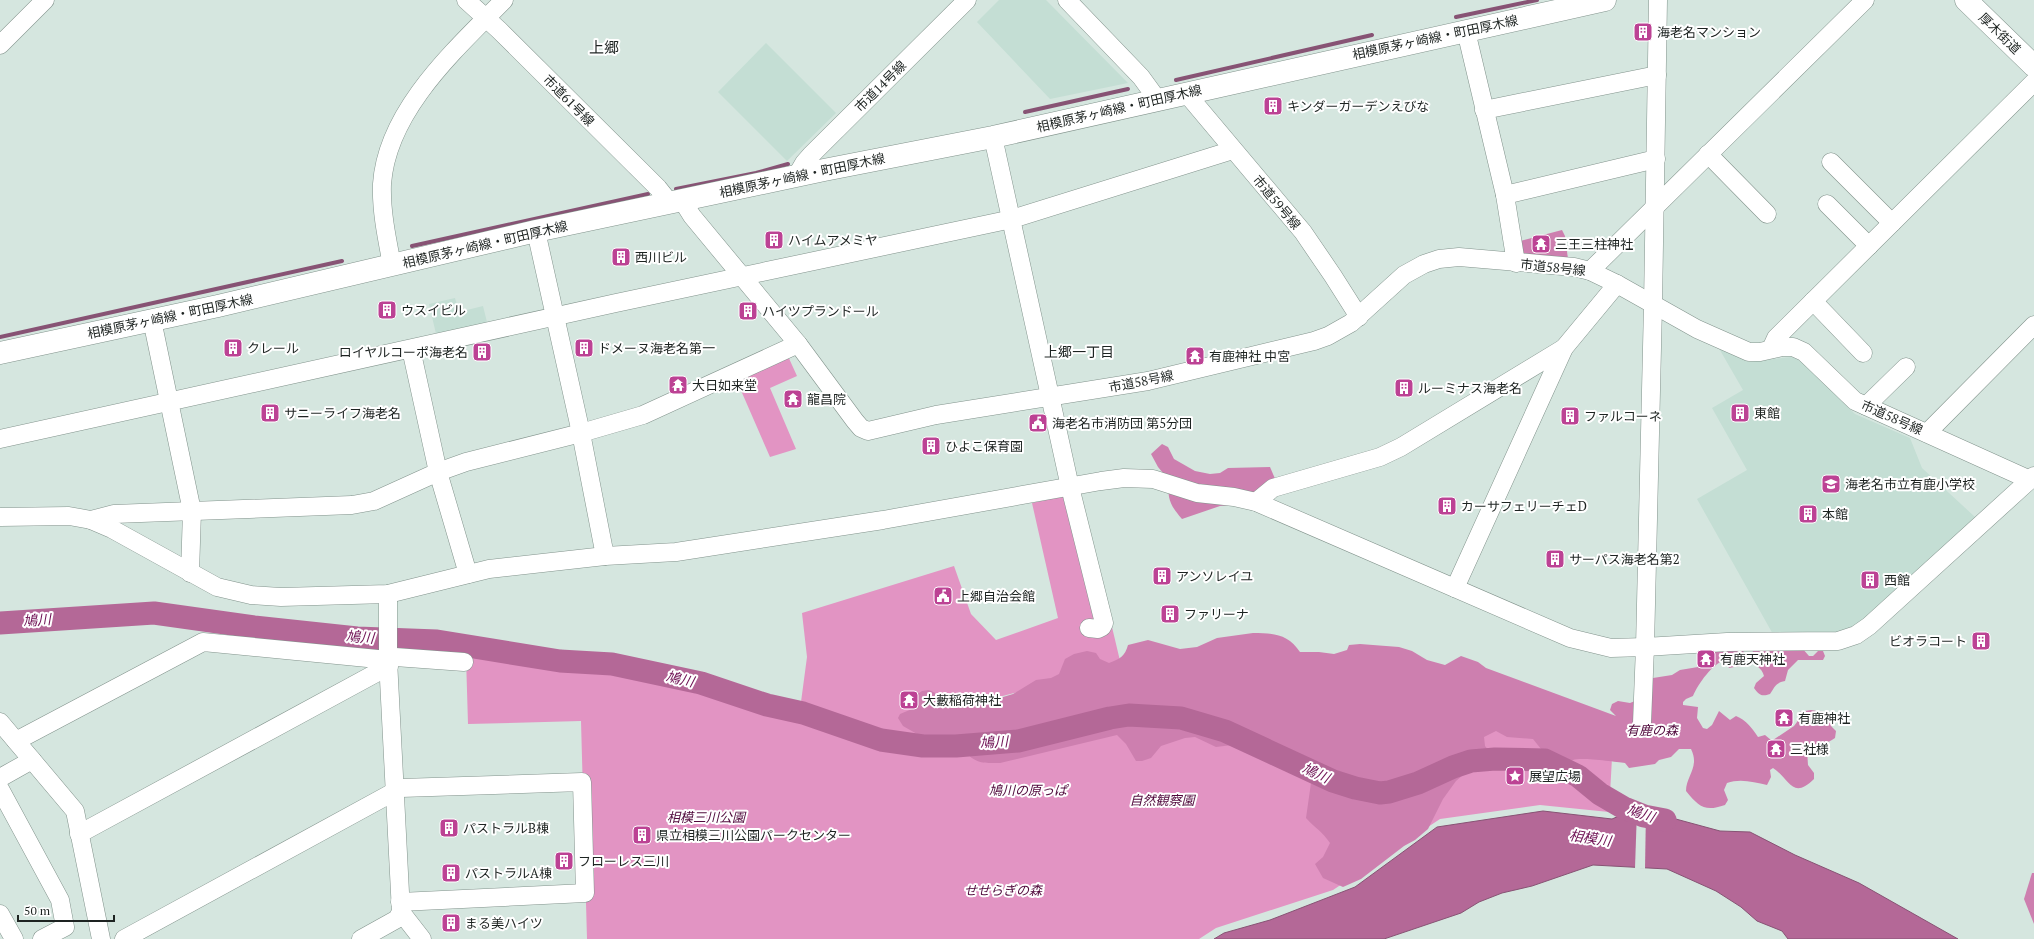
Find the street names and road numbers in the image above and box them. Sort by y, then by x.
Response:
street label: 厚木街道 [1975,8,2025,58]
street label: 相模原茅ヶ崎線・町田厚木線 [1350,11,1520,63]
street label: 市道14号線 [850,56,910,116]
street label: 市道61号線 [539,70,599,130]
street label: 相模原茅ヶ崎線・町田厚木線 [1035,80,1203,136]
street label: 相模原茅ヶ崎線・町田厚木線 [717,149,887,201]
street label: 市道59号線 [1249,171,1305,233]
street label: 相模原茅ヶ崎線・町田厚木線 [401,216,569,272]
street label: 市道58号線 [1519,255,1587,279]
street label: 相模原茅ヶ崎線・町田厚木線 [85,290,255,342]
street label: 市道58号線 [1107,366,1175,396]
street label: 市道58号線 [1858,395,1926,439]

